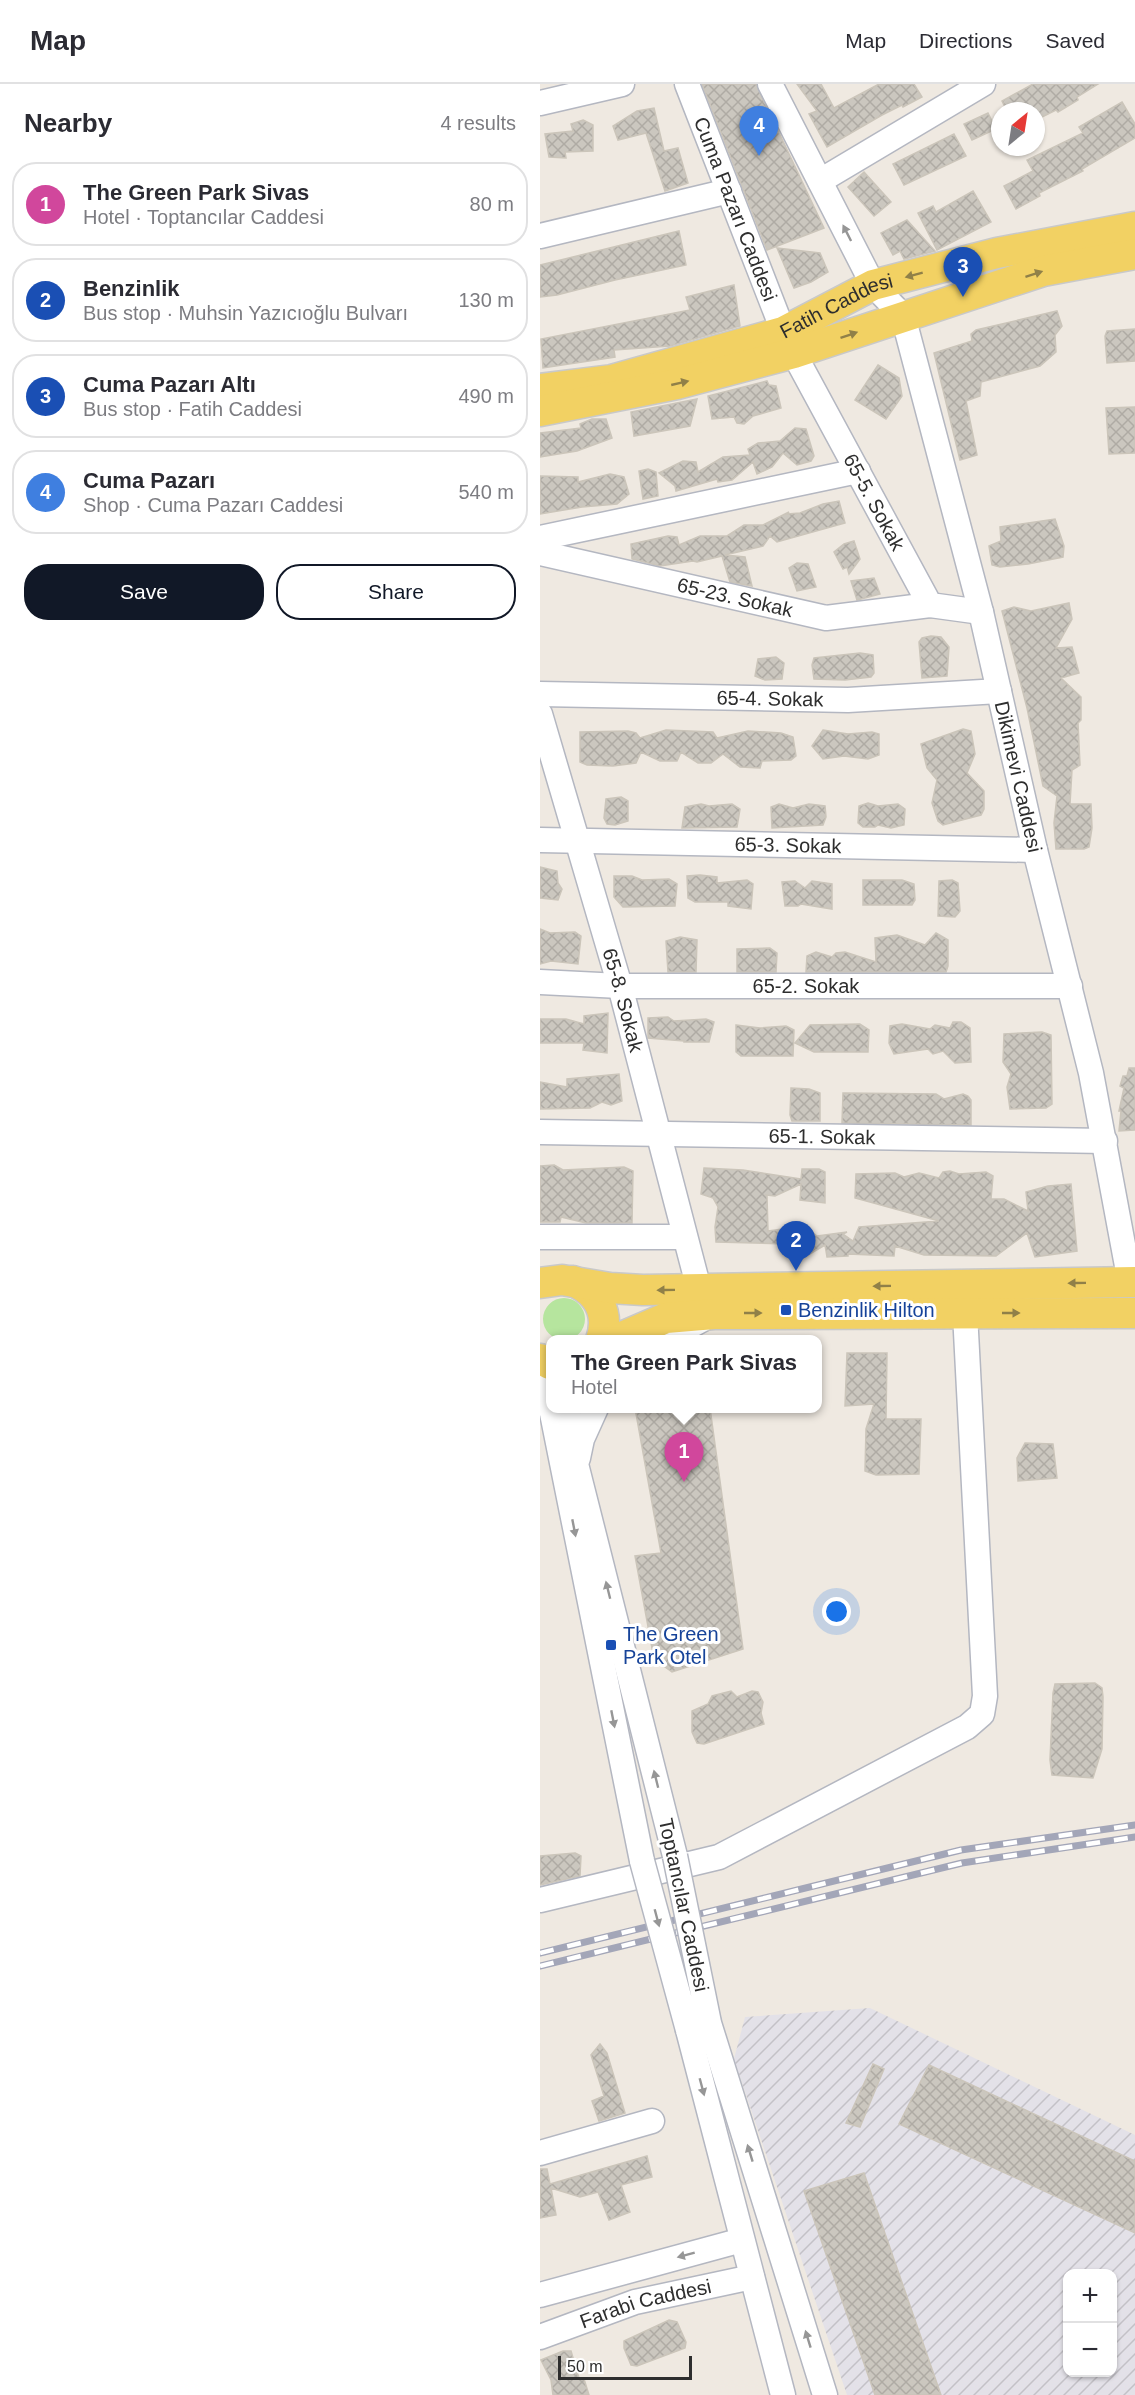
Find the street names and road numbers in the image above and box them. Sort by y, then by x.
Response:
street label: Cuma Pazarı Caddesi [690,114,781,304]
street label: Fatih Caddesi [776,269,895,343]
street label: 65-5. Sokak [839,450,910,555]
street label: 65-23. Sokak [675,574,796,621]
street label: 65-4. Sokak [716,686,825,711]
street label: Dikimevi Caddesi [991,699,1046,855]
street label: 65-3. Sokak [734,833,843,857]
street label: 65-8. Sokak [598,946,648,1055]
street label: 65-2. Sokak [753,975,860,997]
street label: 65-1. Sokak [768,1125,877,1148]
street label: Toptancılar Caddesi [655,1816,713,1994]
street label: Farabi Caddesi [577,2275,713,2332]

